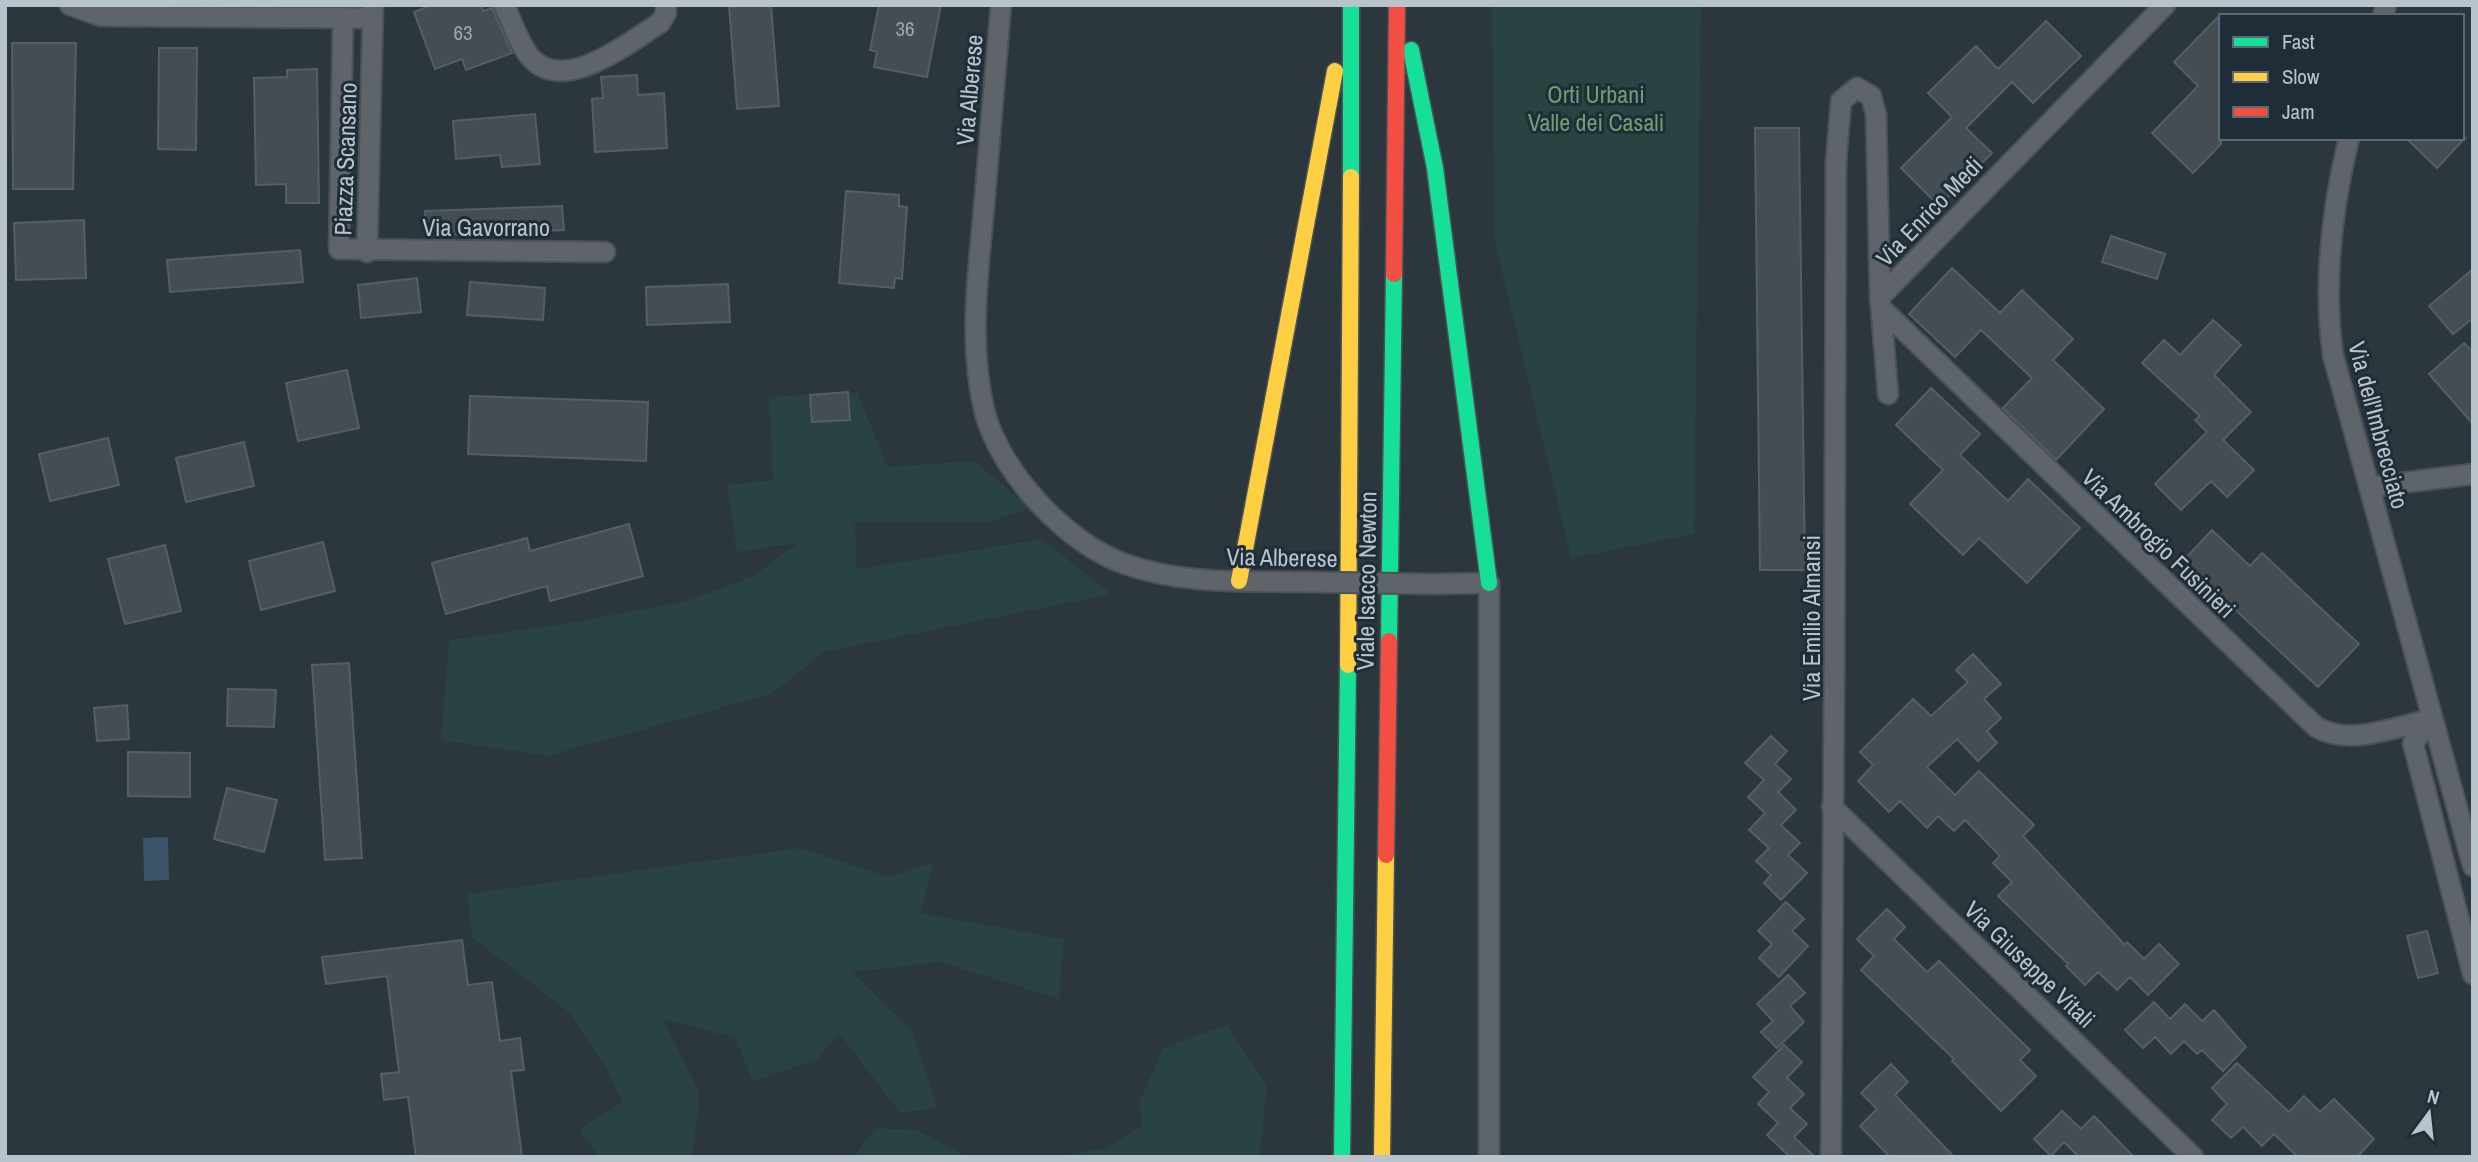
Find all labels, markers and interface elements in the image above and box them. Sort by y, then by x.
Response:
house number: 36 [895,14,915,43]
legend [2219,14,2464,140]
house number: 63 [453,18,473,47]
text: Fast [2282,27,2315,56]
street label: Via Alberese [948,33,990,147]
text: Slow [2282,62,2320,91]
park label: Orti Urbani Valle dei Casali [1528,78,1664,138]
street label: Piazza Scansano [326,82,364,236]
text: Jam [2282,97,2315,126]
street label: Via Enrico Medi [1869,149,1989,273]
street label: Via Gavorrano [422,211,550,243]
street label: Via dell'Imbrecciato [2341,338,2417,512]
street label: Via Ambrogio Fusinieri [2075,461,2243,625]
street label: Viale Isacco Newton [1348,491,1384,671]
street label: Via Emilio Almansi [1795,535,1827,701]
street label: Via Alberese [1226,540,1338,574]
street label: Via Giuseppe Vitali [1958,893,2102,1035]
north arrow [2394,1078,2464,1148]
text: N [2425,1083,2442,1111]

